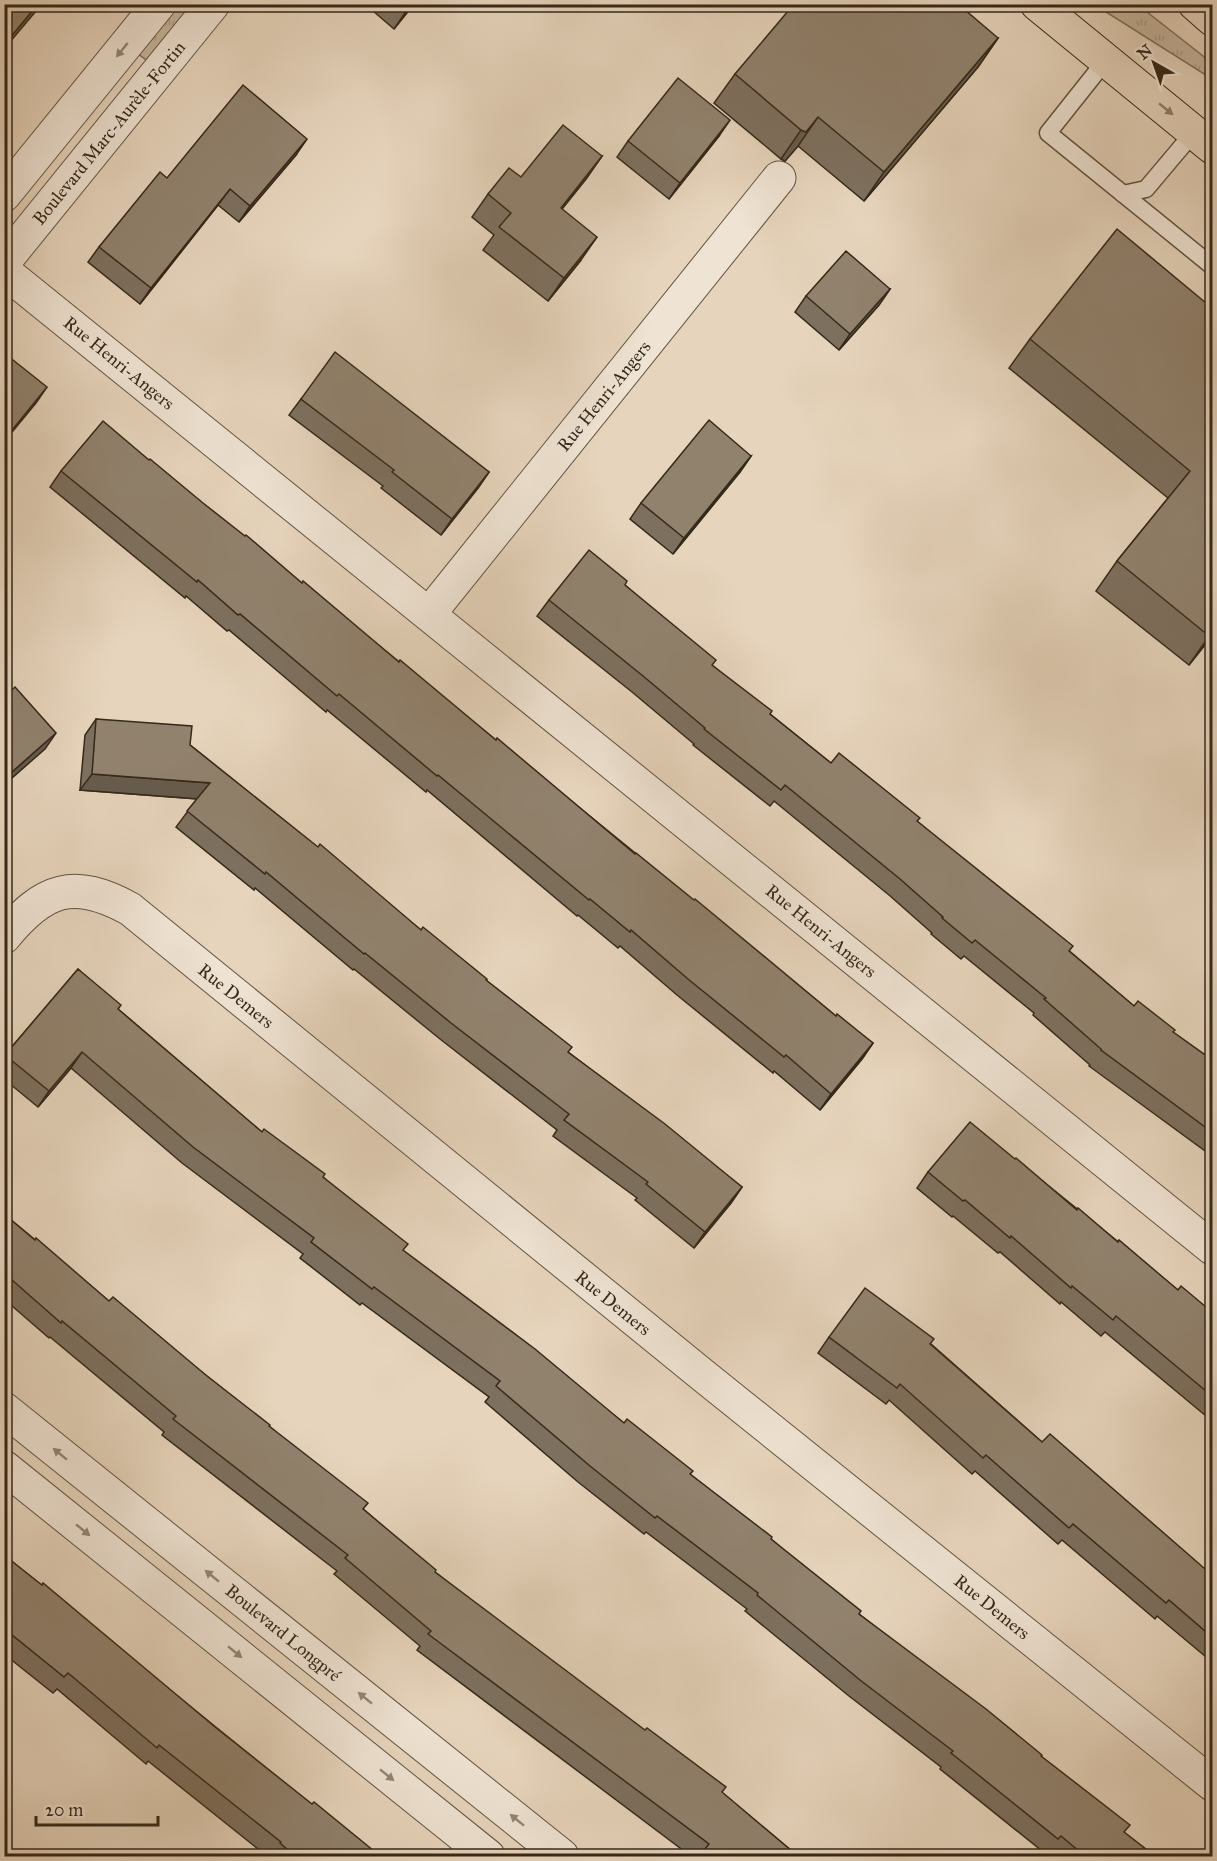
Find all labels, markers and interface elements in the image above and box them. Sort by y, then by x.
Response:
north arrow [1124,33,1184,93]
street label: Boulevard Marc-Aurèle-Fortin [28,36,190,229]
text: N [1133,40,1156,64]
one-way arrow [116,42,129,58]
one-way arrow [1159,103,1174,115]
street label: Rue Henri-Angers [59,312,179,415]
street label: Rue Henri-Angers [553,336,656,456]
street label: Rue Henri-Angers [761,880,881,983]
street label: Rue Demers [194,959,278,1033]
street label: Rue Demers [571,1266,655,1340]
one-way arrow [53,1448,68,1460]
one-way arrow [75,1524,91,1537]
one-way arrow [205,1570,220,1582]
street label: Rue Demers [950,1570,1034,1644]
street label: Boulevard Longpré [220,1580,346,1687]
one-way arrow [227,1646,243,1659]
one-way arrow [357,1692,372,1704]
one-way arrow [379,1768,394,1780]
scale bar [36,1789,158,1827]
text: 20 m [45,1799,83,1821]
one-way arrow [509,1814,524,1826]

